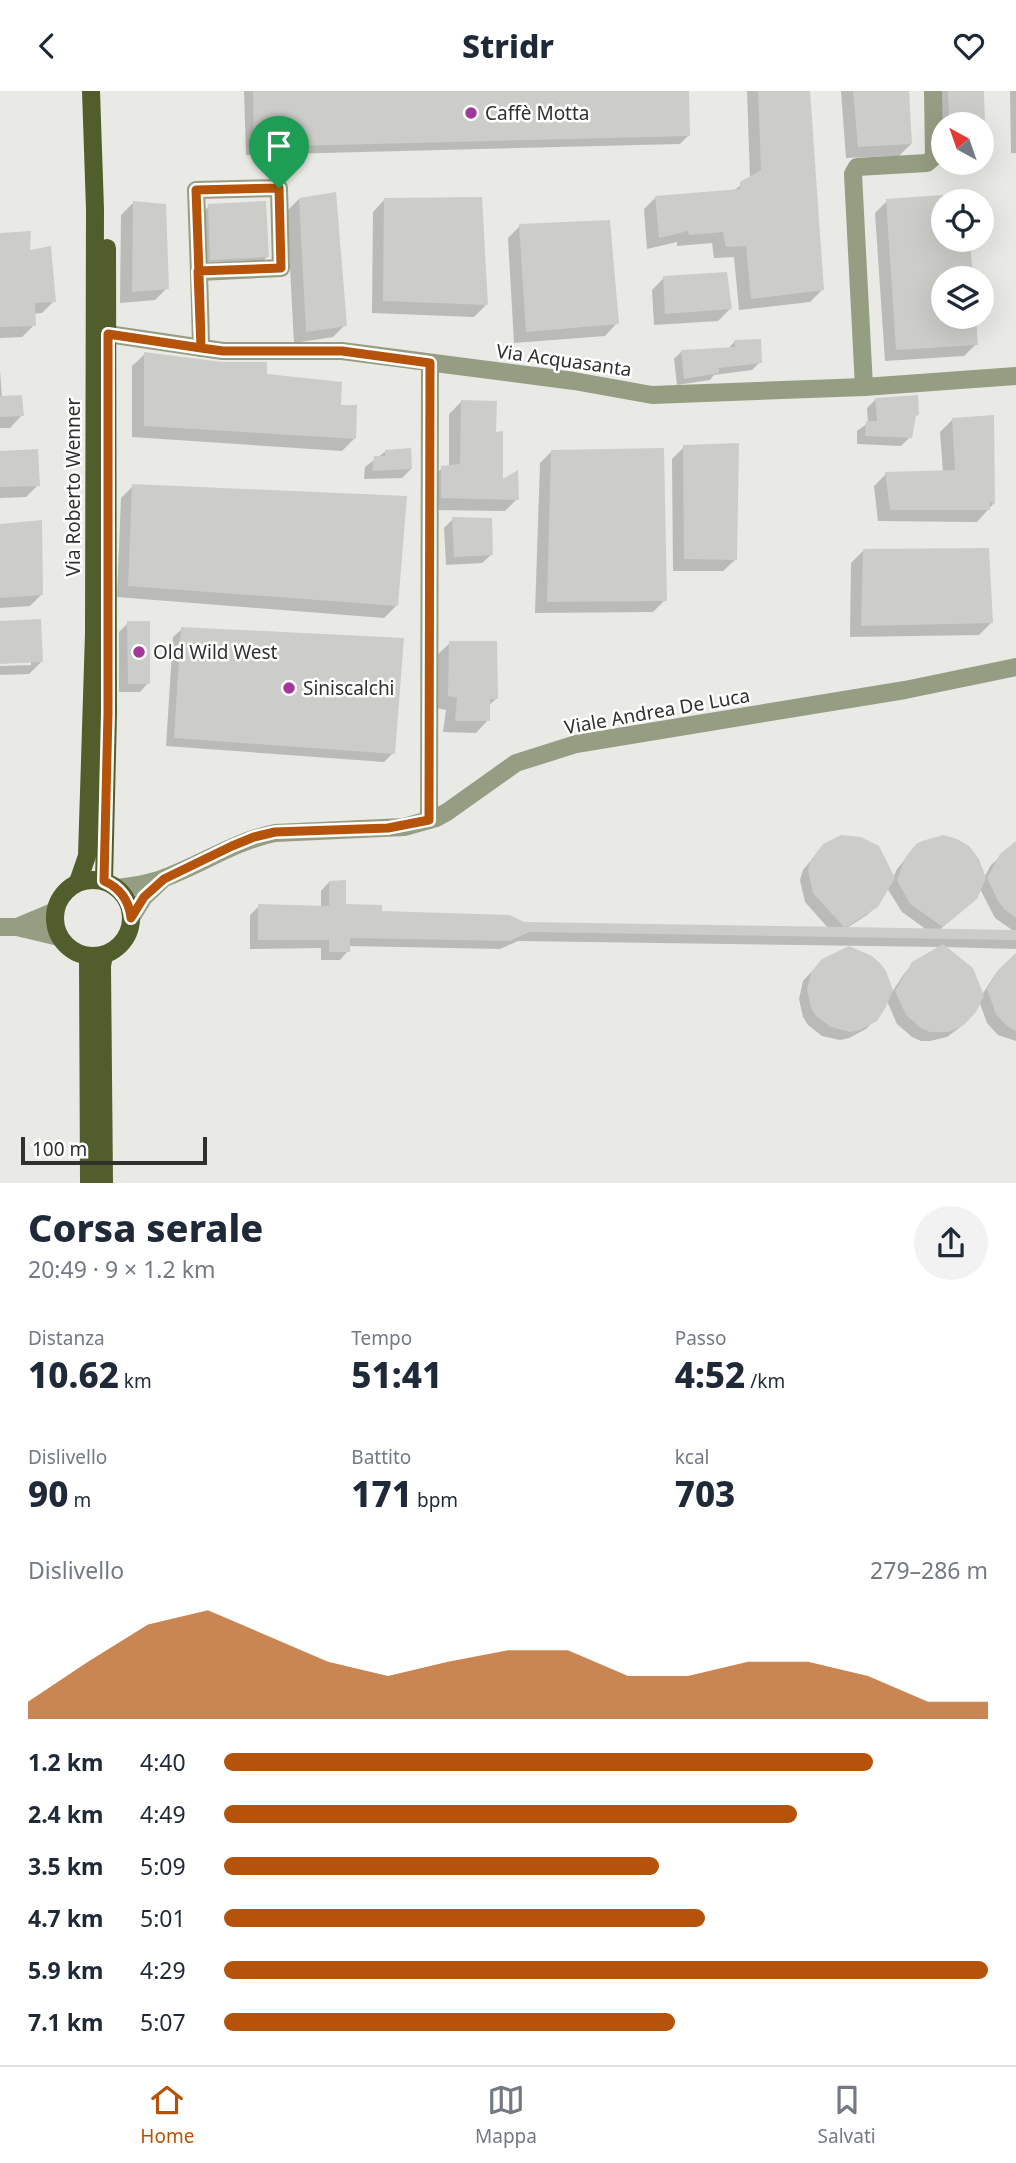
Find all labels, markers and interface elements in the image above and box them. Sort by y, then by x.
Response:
text: Stridr [462,24,554,67]
icon: back [28,27,66,65]
icon: heart [950,27,988,65]
place label: Caffè Motta [485,100,590,126]
marker: Caffè Motta [463,105,479,121]
north arrow [931,112,994,175]
map controls [931,112,994,329]
pin [249,116,309,188]
icon: arrive [260,127,298,165]
button: locate [931,189,994,252]
button: layers [931,266,994,329]
street label: Via Acquasanta [495,338,633,382]
street label: Via Roberto Wenner [60,397,86,576]
place label: Old Wild West [153,639,278,665]
marker: Old Wild West [131,644,147,660]
place label: Siniscalchi [303,675,395,701]
marker: Siniscalchi [281,680,297,696]
street label: Viale Andrea De Luca [562,682,752,740]
scale bar [21,1134,206,1166]
text: 100 m [32,1136,87,1162]
text: Corsa serale [28,1201,263,1253]
button: share [914,1206,988,1280]
text: 20:49 · 9 × 1.2 km [28,1253,215,1285]
text: Distanza [28,1325,105,1351]
text: Tempo [351,1325,412,1351]
text: Passo [675,1325,727,1351]
text: 10.62 [28,1351,119,1398]
text: 51:41 [351,1351,442,1398]
text: 4:52 [675,1351,745,1398]
text: km [119,1368,152,1394]
text: /km [745,1368,785,1394]
text: Dislivello [28,1444,107,1470]
text: Battito [351,1444,411,1470]
text: kcal [675,1444,709,1470]
text: 90 [28,1470,68,1517]
text: 171 [351,1470,412,1517]
text: 703 [675,1470,735,1517]
text: m [68,1487,91,1513]
text: bpm [412,1487,458,1513]
text: Dislivello [28,1554,124,1586]
text: 279–286 m [870,1554,988,1586]
text: 1.2 km [28,1746,103,1778]
text: 4:40 [140,1746,186,1778]
text: 2.4 km [28,1798,103,1830]
text: 4:49 [140,1798,186,1830]
text: 3.5 km [28,1850,103,1882]
text: 5:09 [140,1850,186,1882]
text: 4.7 km [28,1902,103,1934]
text: 5:01 [140,1902,186,1934]
text: 5.9 km [28,1954,103,1986]
text: 4:29 [140,1954,186,1986]
text: 7.1 km [28,2006,103,2038]
text: 5:07 [140,2006,186,2038]
tab: Home [140,2081,194,2149]
tab: Mappa [475,2081,537,2149]
tab: Salvati [818,2081,876,2149]

